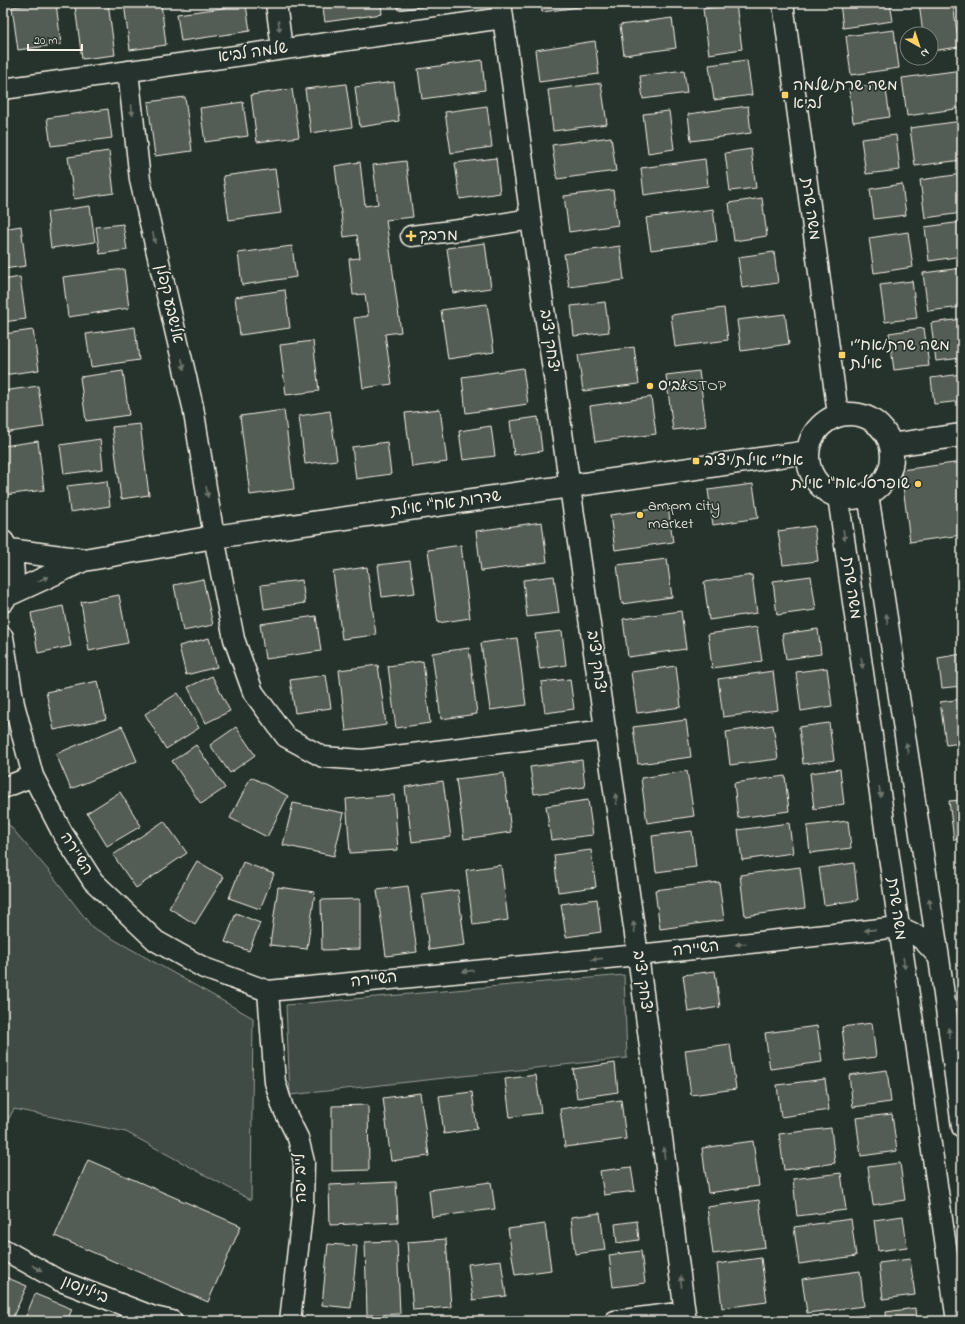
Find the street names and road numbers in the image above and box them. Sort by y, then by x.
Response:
street label: שלמה לביא [217,36,289,70]
street label: משה שרת [794,175,826,242]
street label: אלישבע קפלן [148,262,190,346]
street label: יצחק יציב [533,308,565,374]
street label: שדרות אח"י אילת [388,484,503,524]
street label: משה שרת [835,554,867,621]
street label: יצחק יציב [580,629,612,695]
street label: השיירה [53,828,99,880]
street label: משה שרת [880,875,912,942]
street label: השיירה [671,935,721,963]
street label: יצחק יציב [626,949,658,1015]
street label: השיירה [349,966,399,994]
street label: לייב יפה [288,1151,314,1203]
street label: ביילינסון [58,1270,112,1310]

